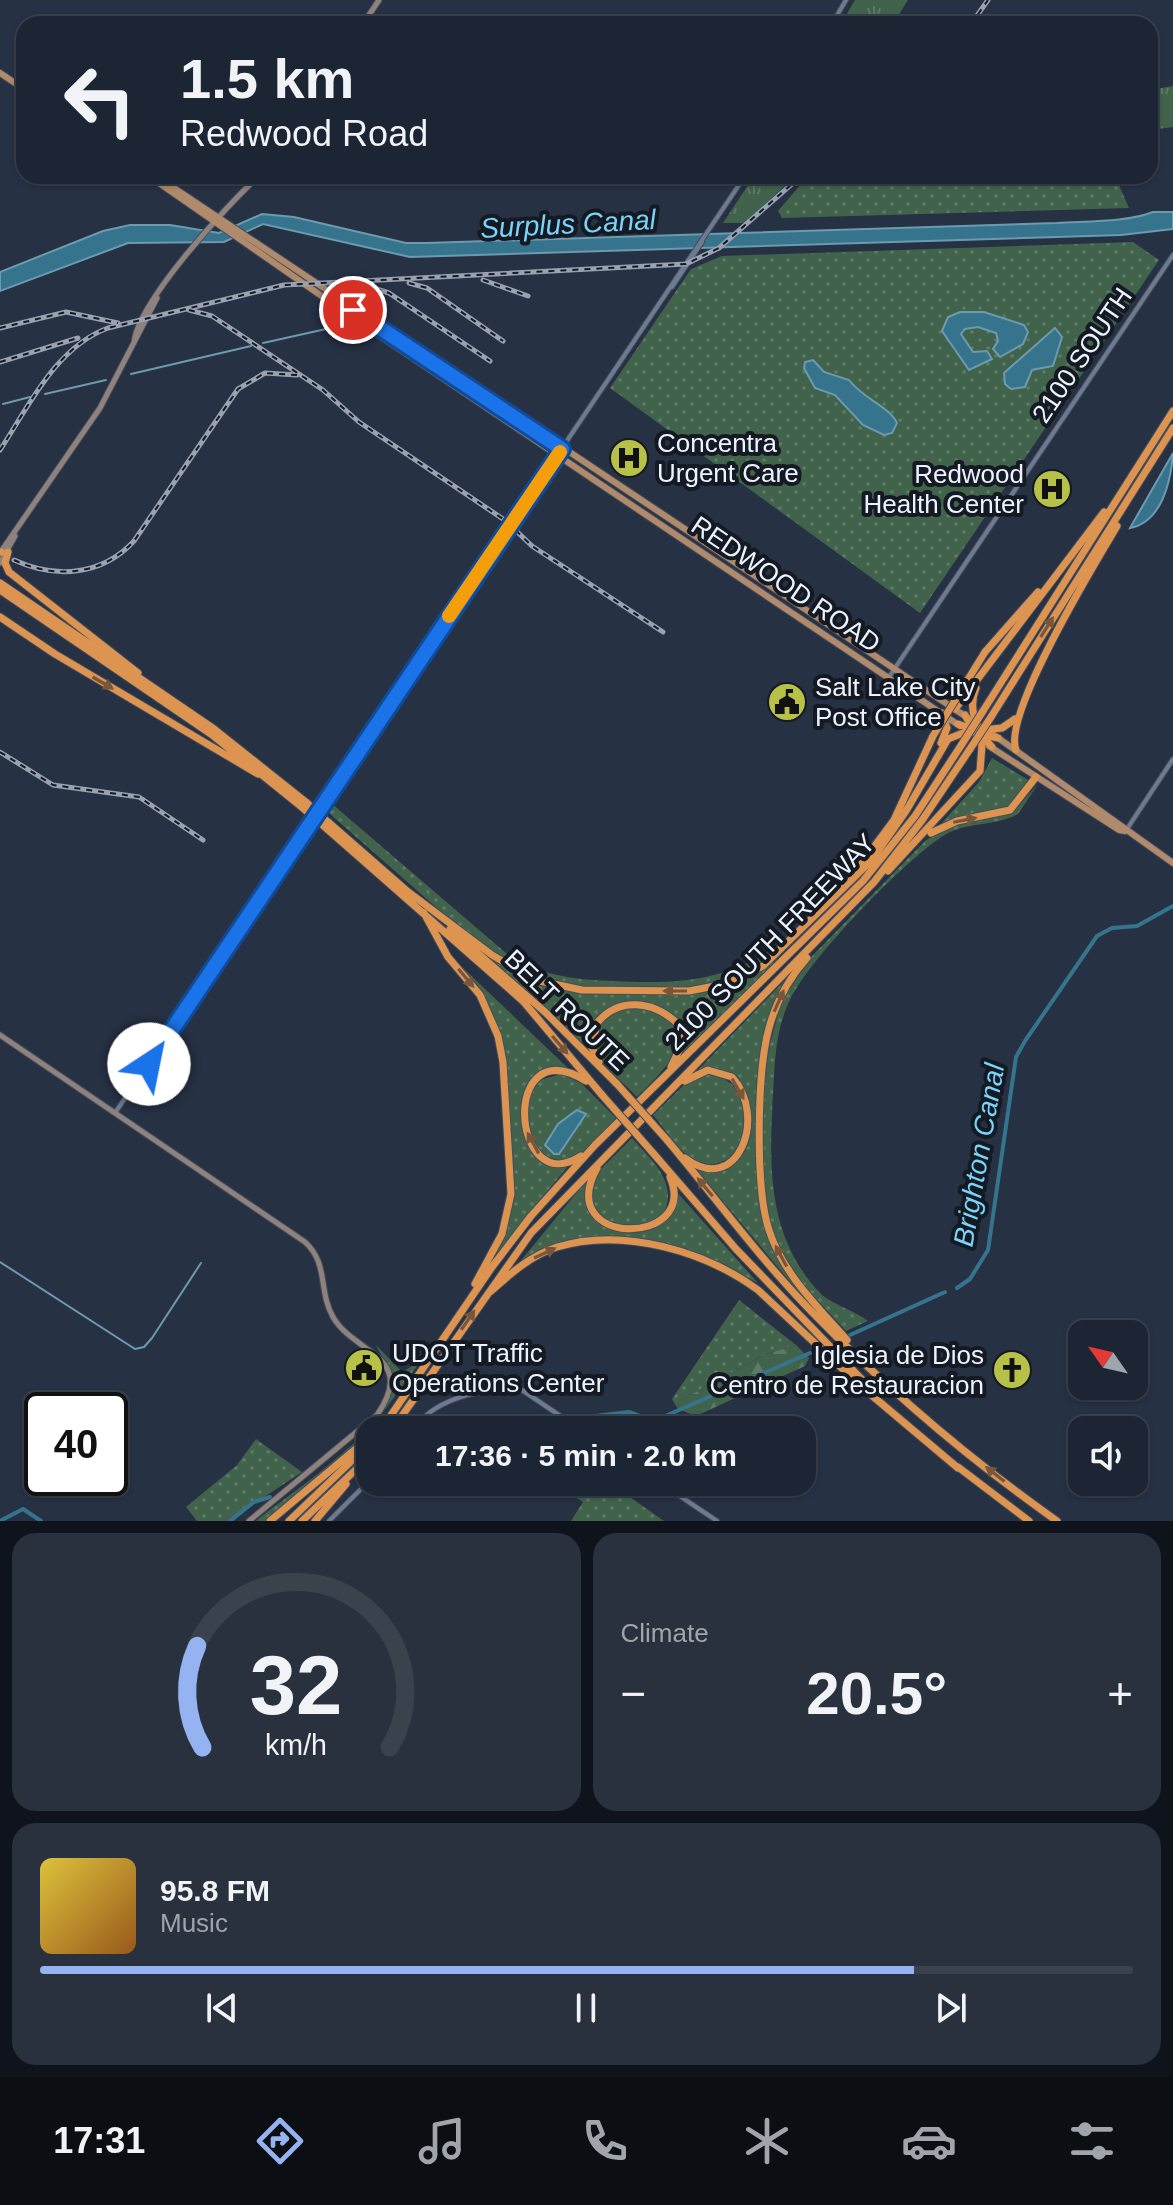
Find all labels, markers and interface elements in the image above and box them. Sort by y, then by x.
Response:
text: 1.5 km [180,47,354,110]
icon: left [48,48,152,152]
text: Redwood Road [180,113,428,154]
water label: Surplus Canal [479,204,657,244]
pin [319,276,387,344]
street label: 2100 SOUTH [1026,282,1138,428]
icon: arrive [331,288,375,332]
place label: Concentra Urgent Care [657,428,799,488]
hospital icon: Concentra Urgent Care [608,437,650,479]
place label: Redwood Health Center [864,459,1024,519]
hospital icon: Redwood Health Center [1031,468,1073,510]
street label: REDWOOD ROAD [686,510,886,658]
one-way arrow [1040,616,1054,638]
place label: Salt Lake City Post Office [815,672,975,732]
one-way arrow [92,676,114,690]
public building icon: Salt Lake City Post Office [766,681,808,723]
one-way arrow [953,813,978,825]
street label: 2100 SOUTH FREEWAY [659,828,881,1056]
street label: BELT ROUTE [499,943,635,1077]
one-way arrow [457,968,474,988]
one-way arrow [662,985,687,997]
one-way arrow [772,990,786,1013]
position arrow [107,1022,191,1106]
one-way arrow [550,1035,568,1054]
water label: Brighton Canal [948,1060,1010,1249]
one-way arrow [731,1078,745,1100]
one-way arrow [526,1132,540,1154]
one-way arrow [697,1178,715,1197]
one-way arrow [774,1244,787,1267]
one-way arrow [534,1246,557,1260]
one-way arrow [460,1309,475,1330]
north arrow [1068,1320,1148,1400]
map controls [1068,1320,1148,1496]
place label: UDOT Traffic Operations Center [392,1338,605,1398]
place label: Iglesia de Dios Centro de Restauracion [709,1340,984,1400]
public building icon: UDOT Traffic Operations Center [343,1347,385,1389]
church icon: Iglesia de Dios Centro de Restauracion [991,1349,1033,1391]
speed limit sign: 40 [24,1392,128,1496]
button: sound [1068,1416,1148,1496]
text: 17:36 · 5 min · 2.0 km [435,1439,737,1472]
one-way arrow [985,1467,1005,1483]
text: Climate [621,1618,709,1648]
text: 32 [250,1639,343,1732]
text: 20.5° [806,1660,947,1727]
text: − [621,1669,646,1718]
text: + [1107,1669,1133,1718]
text: km/h [265,1729,327,1761]
text: 95.8 FM [160,1874,270,1907]
text: Music [160,1908,228,1938]
icon: previous [200,1986,244,2030]
icon: pause [564,1986,608,2030]
icon: next [929,1986,973,2030]
icon: directions [252,2113,308,2169]
icon: music [414,2113,470,2169]
icon: phone [577,2113,633,2169]
icon: climate [739,2113,795,2169]
icon: car [901,2113,957,2169]
icon: filters [1064,2113,1120,2169]
text: 17:31 [53,2120,145,2161]

